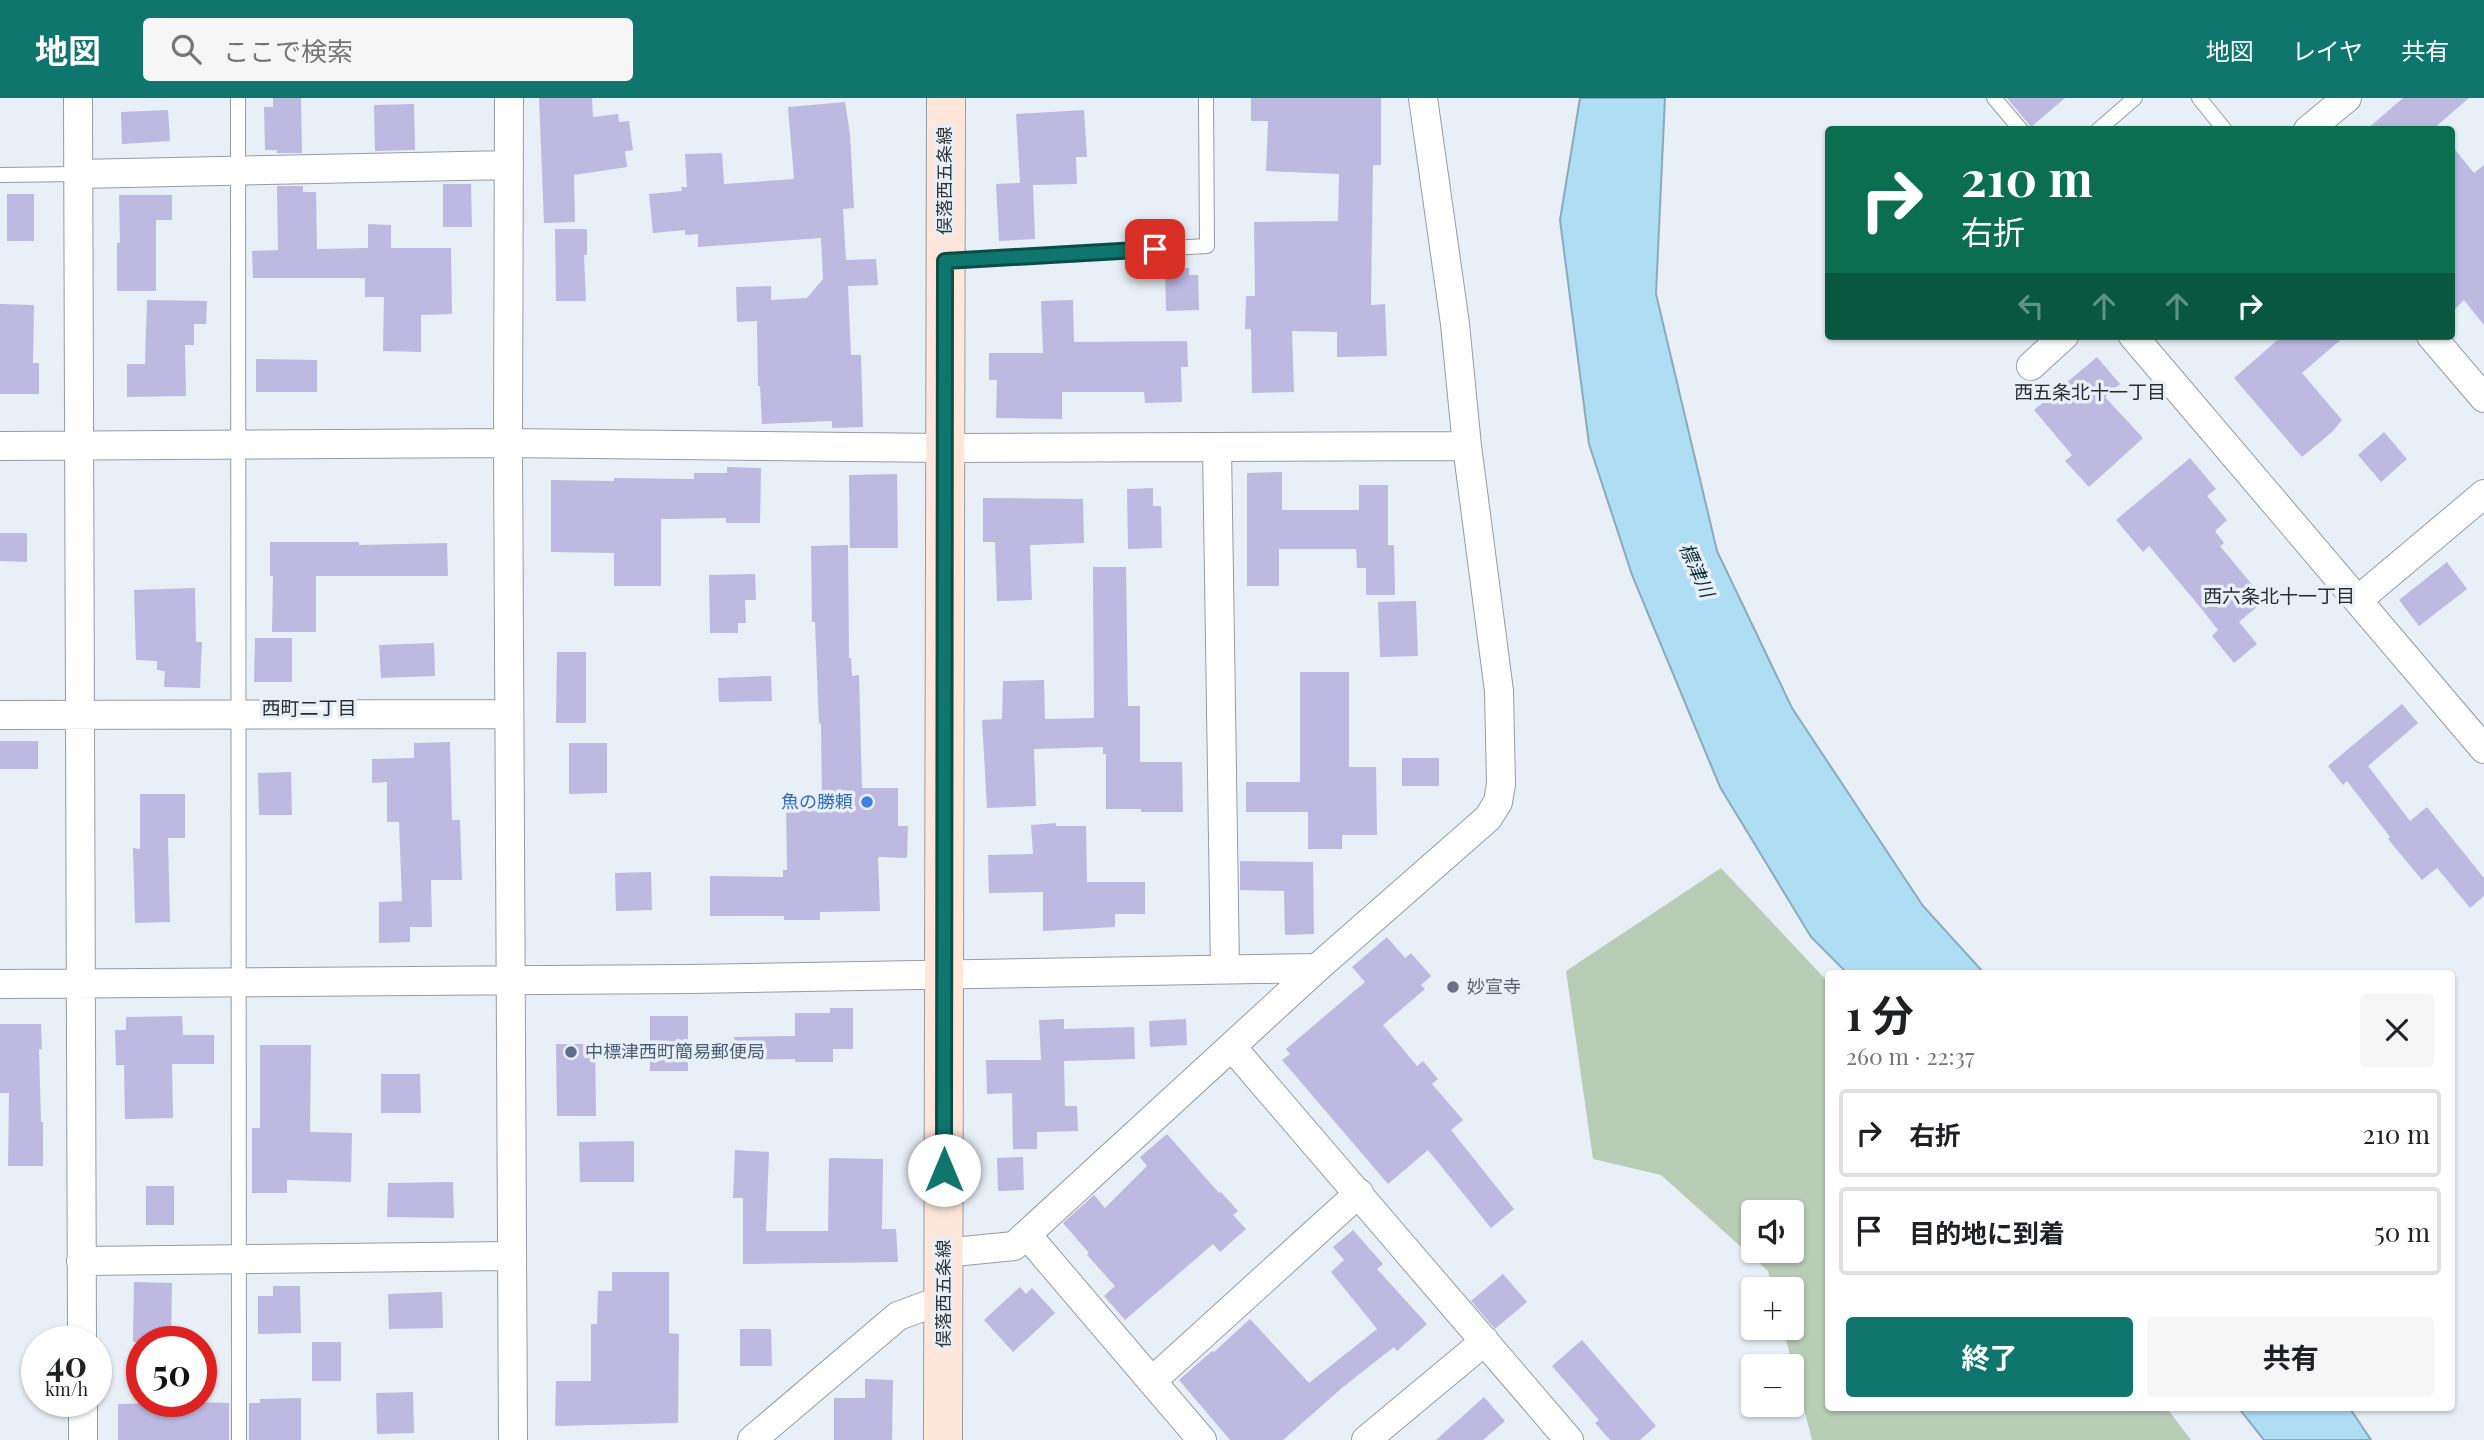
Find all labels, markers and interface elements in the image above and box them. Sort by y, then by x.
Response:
search box [143,18,633,81]
text: 地図 [35,27,101,71]
icon: search [167,30,205,68]
text: ここで検索 [223,33,353,68]
text: 地図 [2206,34,2254,66]
text: レイヤ [2292,34,2363,66]
text: 共有 [2401,34,2449,66]
street label: 俣落西五条線 [932,127,956,235]
text: 210 m [1961,144,2093,209]
icon: right [1846,154,1937,245]
text: 右折 [1961,209,2025,252]
pin [1125,219,1185,279]
icon: arrive [1136,230,1174,268]
icon: left [2012,287,2050,325]
icon: ahead [2085,287,2123,325]
icon: ahead [2158,287,2196,325]
icon: right [2231,287,2269,325]
district label: 西五条北十一丁目 [2014,378,2166,404]
water label: 標津川 [1674,538,1722,603]
district label: 西六条北十一丁目 [2203,582,2355,608]
district label: 西町二丁目 [261,694,357,720]
place label: 魚の勝頼 [781,789,853,813]
marker: 魚の勝頼 [859,794,875,810]
place label: 妙宣寺 [1467,974,1521,998]
marker: 妙宣寺 [1445,979,1461,995]
text: 1 分 [1846,986,1914,1042]
button: close [2360,993,2434,1067]
place label: 中標津西町簡易郵便局 [585,1039,765,1063]
text: 260 m · 22:37 [1846,1040,1974,1071]
marker: 中標津西町簡易郵便局 [563,1044,579,1060]
icon: right [1850,1114,1888,1152]
text: 210 m [2363,1116,2430,1151]
text: 右折 [1909,1117,1961,1152]
position arrow [907,1133,981,1207]
map controls [1741,1200,1804,1417]
button: sound [1741,1200,1804,1263]
icon: arrive [1850,1212,1888,1250]
text: 50 m [2374,1214,2430,1249]
text: 目的地に到着 [1909,1215,2065,1250]
street label: 俣落西五条線 [931,1240,955,1348]
button: + [1741,1277,1804,1340]
button: 終了 [1846,1317,2133,1397]
button: 共有 [2147,1317,2434,1397]
speed limit sign: 50 [126,1326,217,1417]
text: 40 [46,1339,87,1386]
button: − [1741,1354,1804,1417]
text: km/h [45,1377,88,1401]

